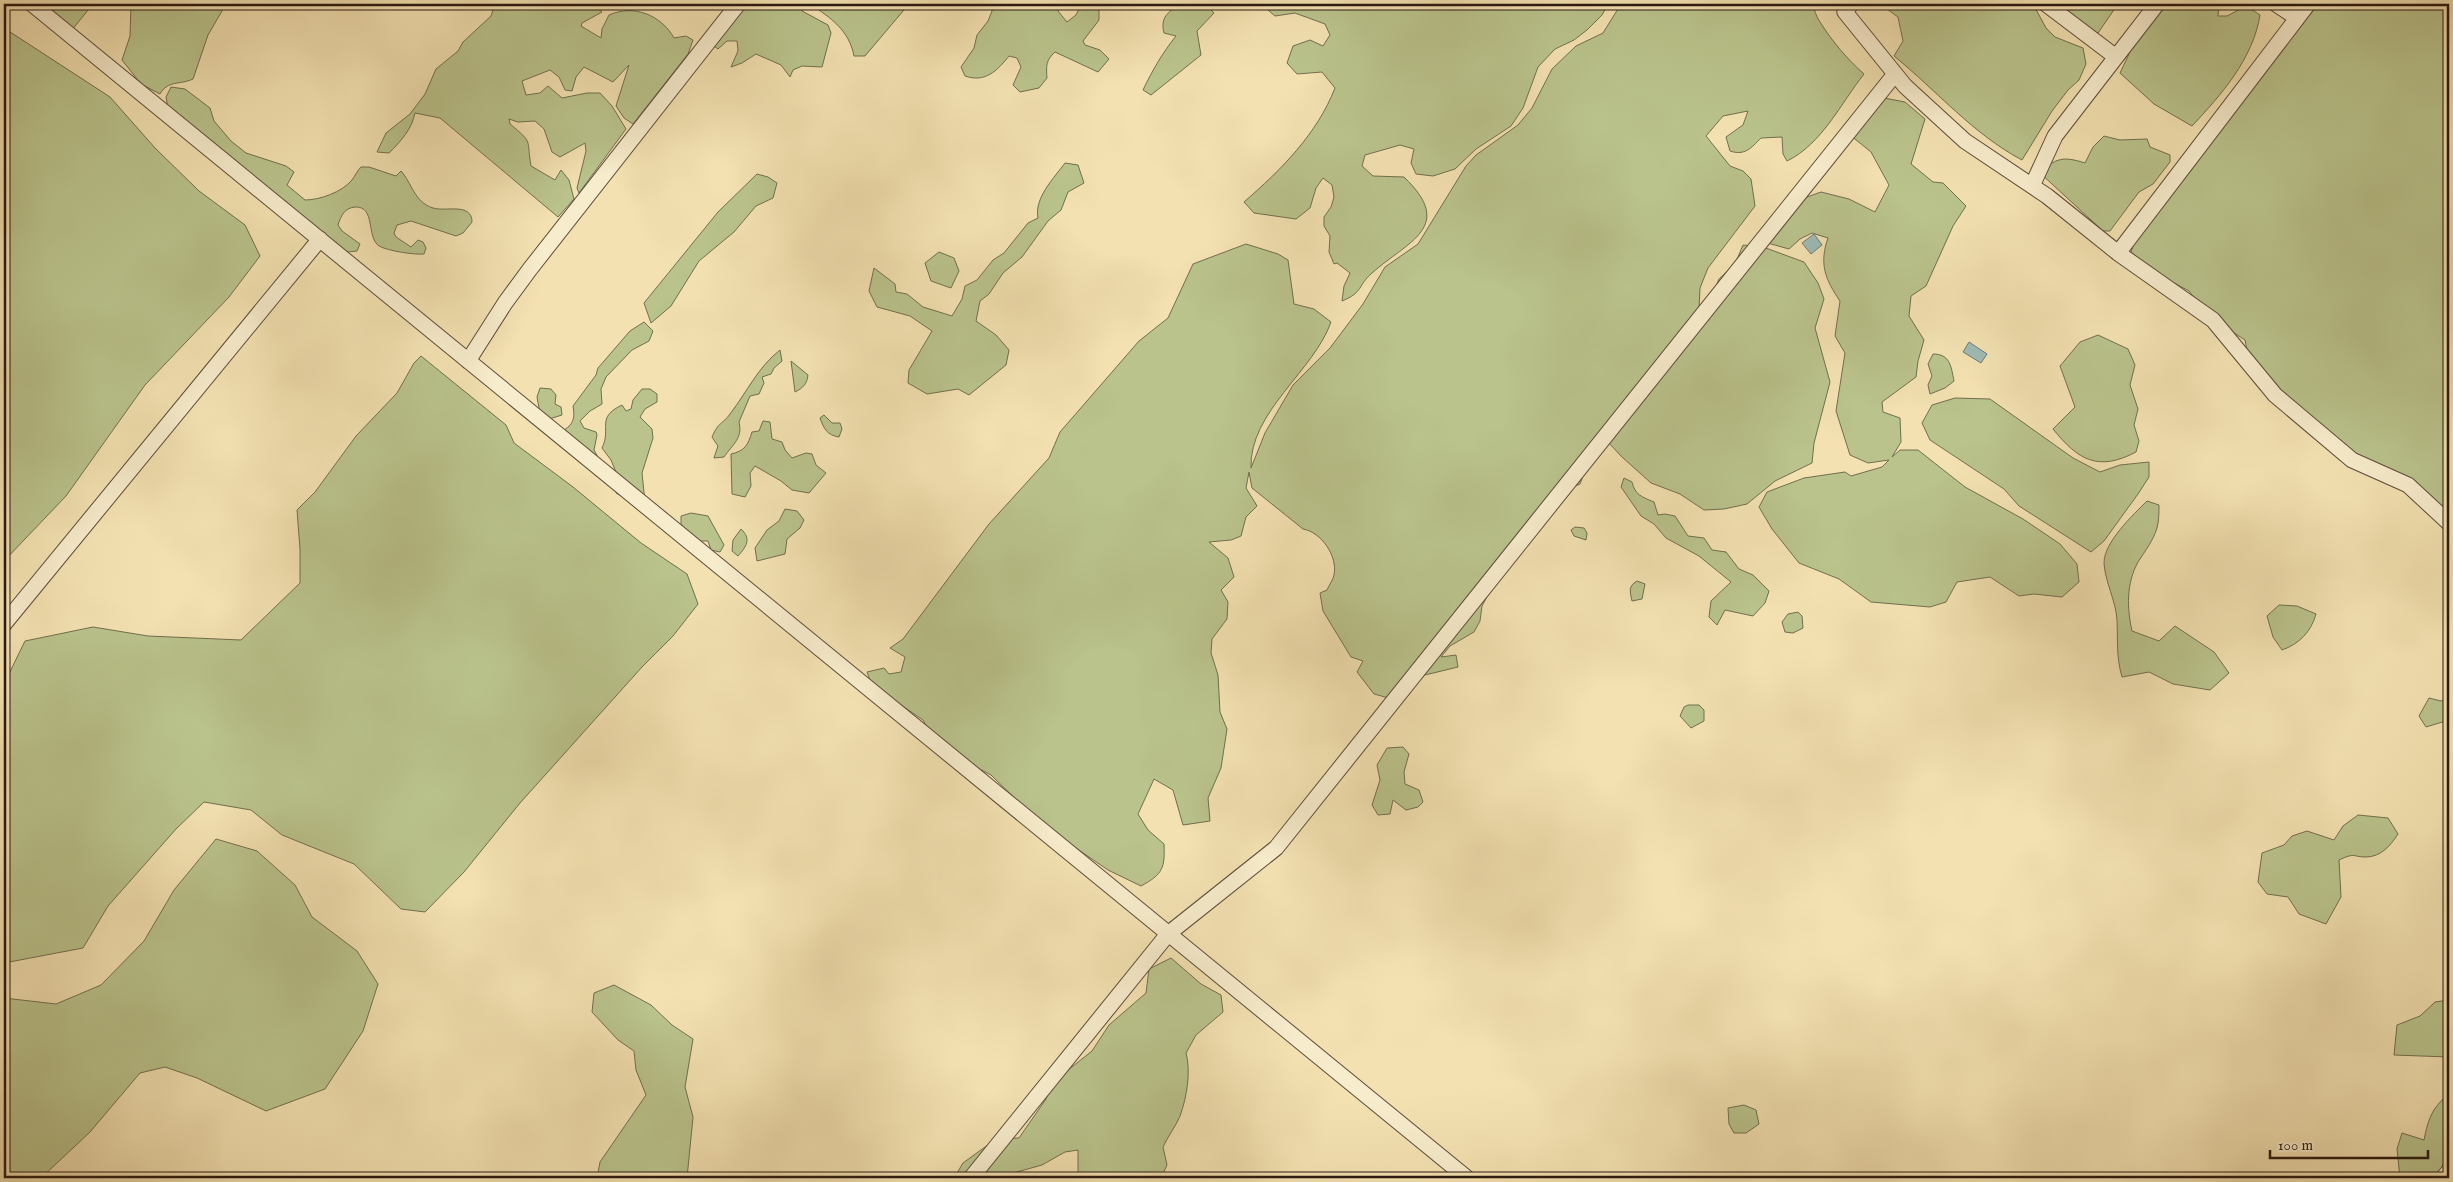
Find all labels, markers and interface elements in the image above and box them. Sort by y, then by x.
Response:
scale bar [2270,1127,2428,1159]
text: 100 m [2278,1136,2314,1155]

